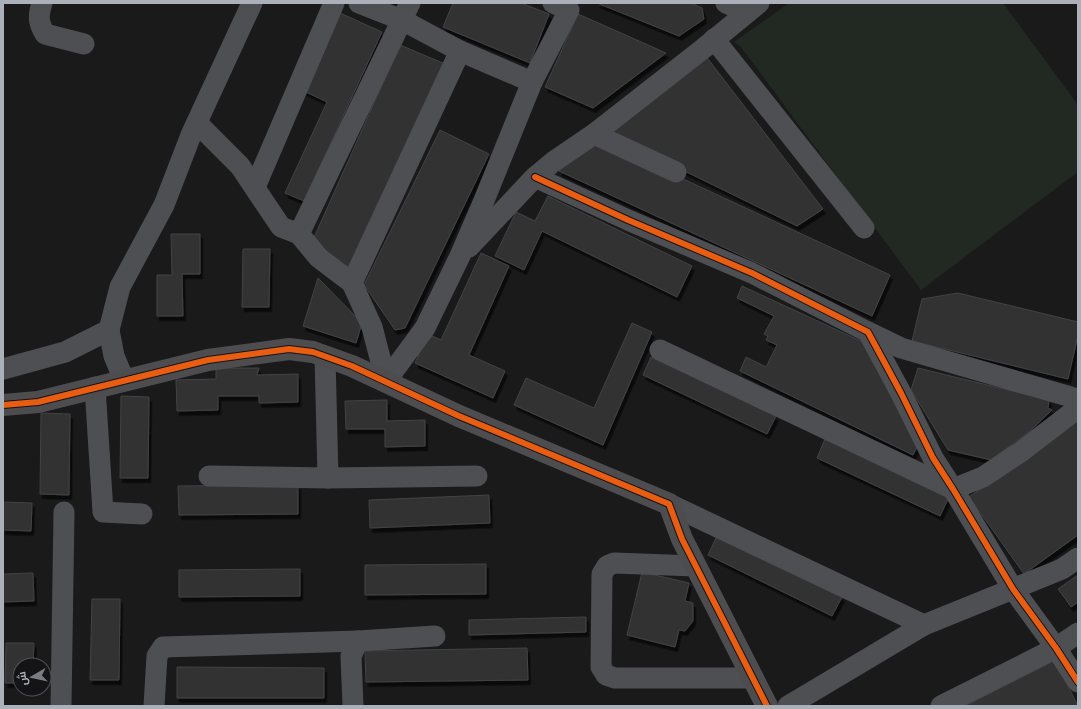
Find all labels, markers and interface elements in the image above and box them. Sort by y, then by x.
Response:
north arrow [12,657,52,697]
text: ش [15,670,30,686]

